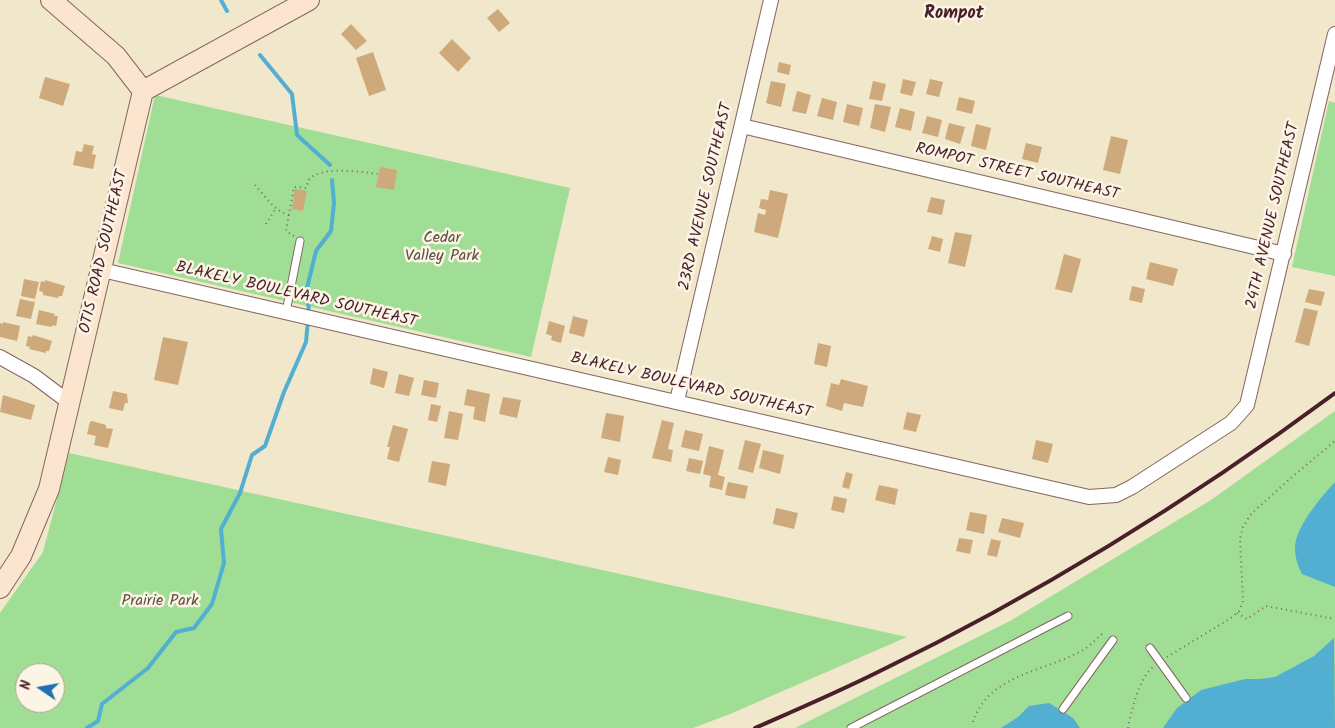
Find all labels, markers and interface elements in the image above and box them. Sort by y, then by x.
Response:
district label: Rompot [924,4,984,26]
street label: 23RD AVENUE SOUTHEAST [676,102,738,292]
street label: 24TH AVENUE SOUTHEAST [1243,121,1305,311]
street label: ROMPOT STREET SOUTHEAST [913,140,1121,206]
street label: OTIS ROAD SOUTHEAST [77,168,133,336]
park label: Cedar Valley Park [405,229,479,267]
street label: BLAKELY BOULEVARD SOUTHEAST [173,259,419,333]
street label: BLAKELY BOULEVARD SOUTHEAST [568,350,814,424]
park label: Prairie Park [121,592,199,612]
north arrow [15,663,65,713]
text: N [15,678,38,692]

